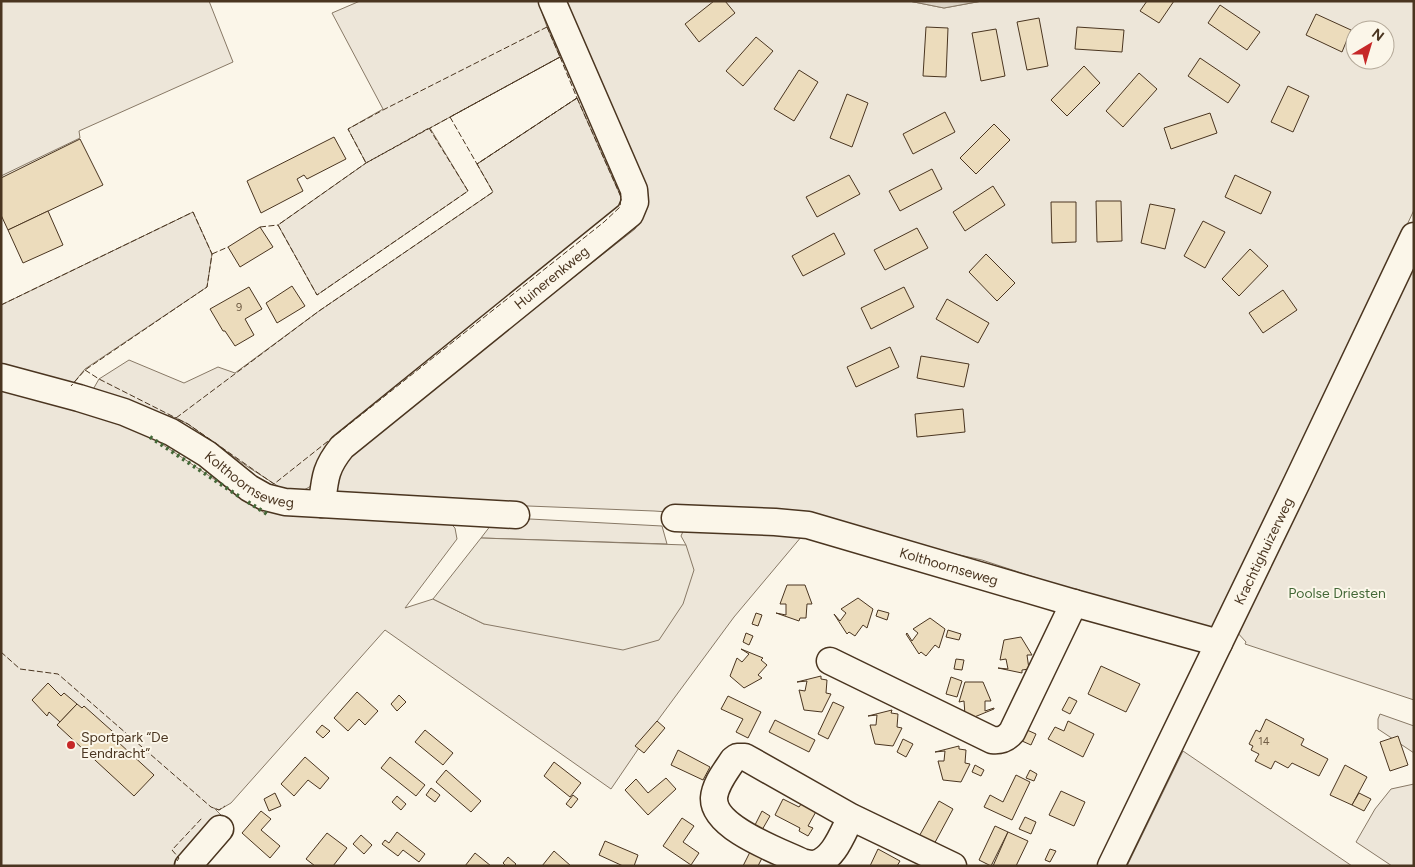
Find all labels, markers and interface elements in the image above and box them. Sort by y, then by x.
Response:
north arrow [1345,20,1395,70]
text: N [1368,25,1387,45]
street label: Huinerenkweg [511,242,592,313]
house number: 9 [236,301,242,314]
street label: Kolthoornseweg [201,447,294,511]
street label: Krachtighuizerweg [1230,494,1297,608]
street label: Kolthoornseweg [897,544,1000,589]
park label: Poolse Driesten [1288,585,1386,602]
place label: Sportpark “De Eendracht” [81,729,169,762]
house number: 14 [1258,735,1270,748]
marker: Sportpark “De Eendracht” [65,739,77,751]

